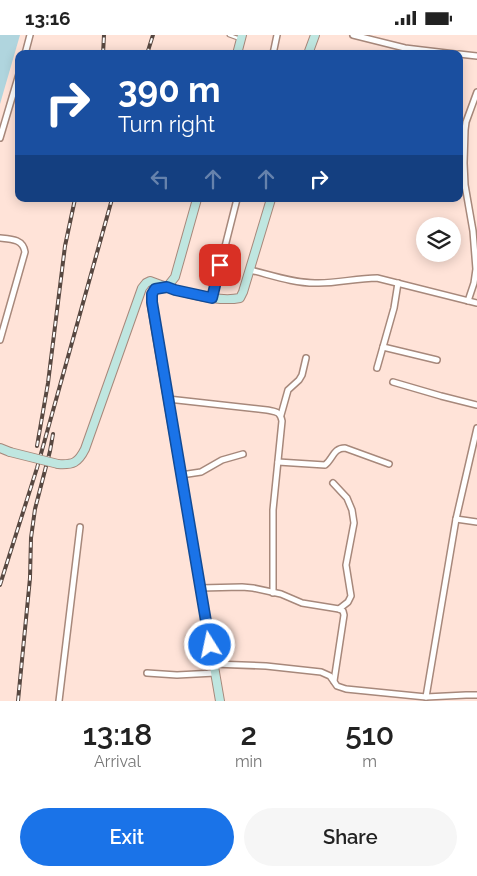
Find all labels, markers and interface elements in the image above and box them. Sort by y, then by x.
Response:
text: 13:16 [25,7,71,29]
text: 390 m [118,69,221,110]
icon: right [35,70,100,135]
text: Turn right [118,111,215,137]
icon: left [146,165,174,193]
icon: ahead [199,165,227,193]
icon: ahead [252,165,280,193]
icon: right [305,165,333,193]
map controls [416,217,461,262]
button: layers [416,217,461,262]
pin [199,244,241,286]
icon: arrive [206,251,234,279]
position arrow [183,618,235,670]
text: 13:18 [83,717,152,752]
text: 2 [240,717,257,752]
text: 510 [345,717,394,752]
text: Arrival [94,752,141,771]
text: min [235,752,262,771]
text: m [362,752,377,771]
button: Exit [20,808,234,866]
button: Share [244,808,457,866]

